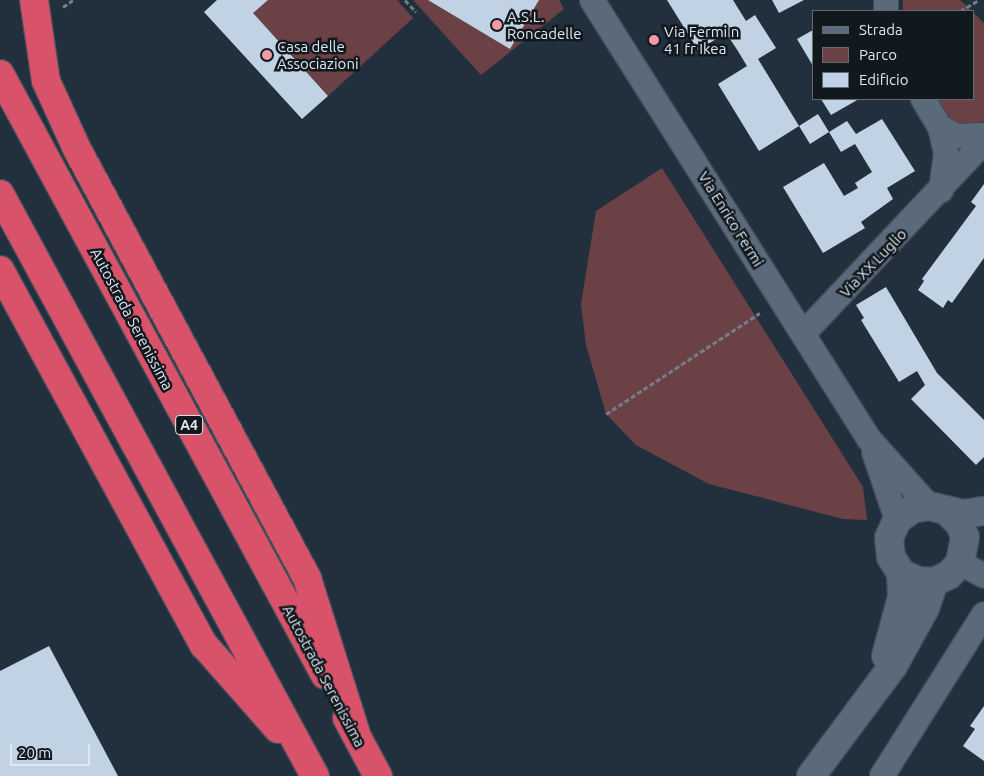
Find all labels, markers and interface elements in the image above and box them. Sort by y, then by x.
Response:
place label: A.S.L. Roncadelle [507,7,581,42]
legend [812,10,974,100]
marker: A.S.L. Roncadelle [491,19,503,31]
text: Strada [859,21,903,38]
place label: Via Fermi n 41 fr Ikea [664,22,739,57]
marker: Via Fermi n 41 fr Ikea [648,34,660,46]
place label: Casa delle Associazioni [277,37,359,72]
text: Parco [859,46,897,63]
marker: Casa delle Associazioni [261,49,273,61]
text: Edificio [859,71,908,88]
street label: Via Enrico Fermi [695,168,767,270]
street label: Via XX Luglio [836,225,910,301]
street label: Autostrada Serenissima [87,245,177,393]
road number: A4 [174,414,204,436]
street label: Autostrada Serenissima [279,602,369,750]
scale bar [12,734,92,766]
text: 20 m [18,744,51,761]

